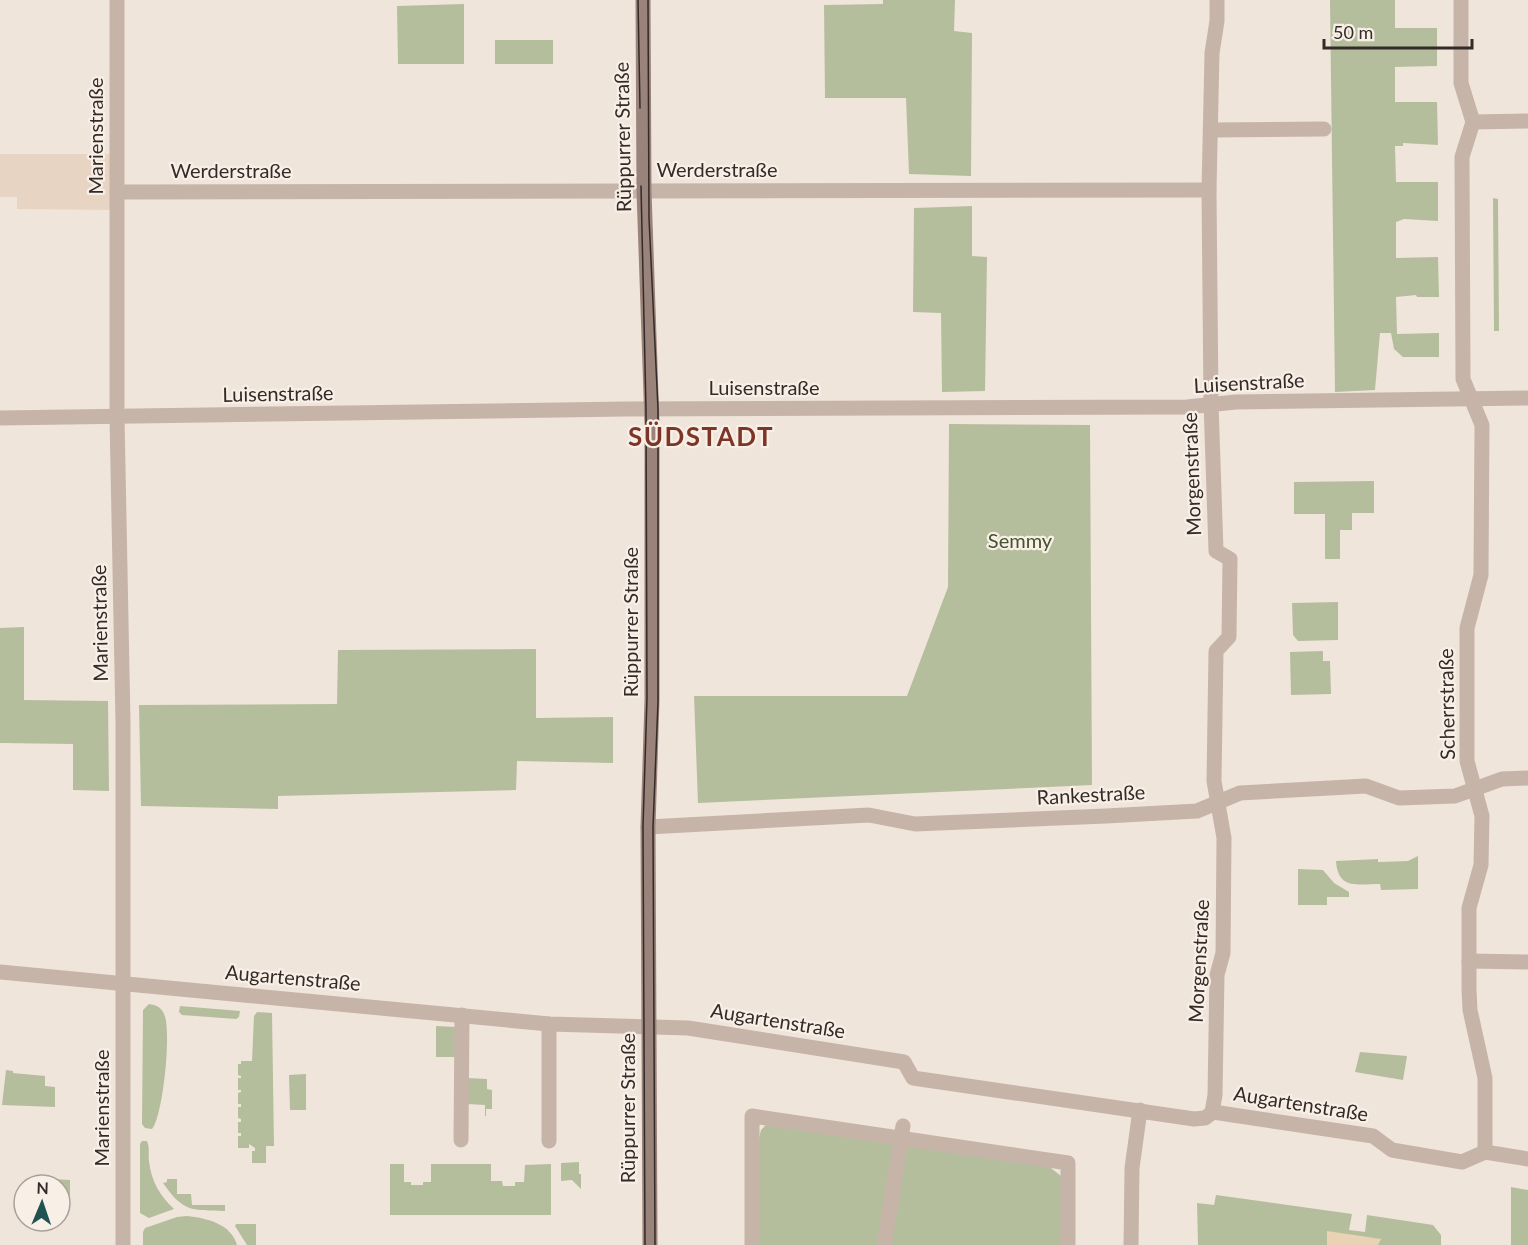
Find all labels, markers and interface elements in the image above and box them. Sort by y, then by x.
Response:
scale bar [1324,12,1472,50]
text: 50 m [1333,21,1373,43]
street label: Rüppurrer Straße [609,62,635,212]
street label: Marienstraße [83,77,107,195]
street label: Werderstraße [656,157,778,181]
street label: Werderstraße [170,158,292,182]
street label: Luisenstraße [1193,367,1305,397]
street label: Luisenstraße [708,375,820,399]
street label: Luisenstraße [222,380,334,406]
street label: Morgenstraße [1177,412,1205,536]
district label: SÜDSTADT [628,420,774,452]
park label: Semmy [988,528,1053,552]
street label: Rüppurrer Straße [618,547,642,697]
street label: Marienstraße [86,564,112,682]
street label: Scherrstraße [1433,648,1459,760]
street label: Rankestraße [1036,779,1146,809]
street label: Morgenstraße [1183,899,1213,1023]
street label: Augartenstraße [224,959,362,995]
street label: Augartenstraße [709,998,847,1042]
street label: Rüppurrer Straße [615,1033,639,1183]
street label: Marienstraße [89,1049,113,1167]
street label: Augartenstraße [1232,1081,1370,1125]
north arrow [12,1173,72,1233]
text: N [36,1178,49,1197]

